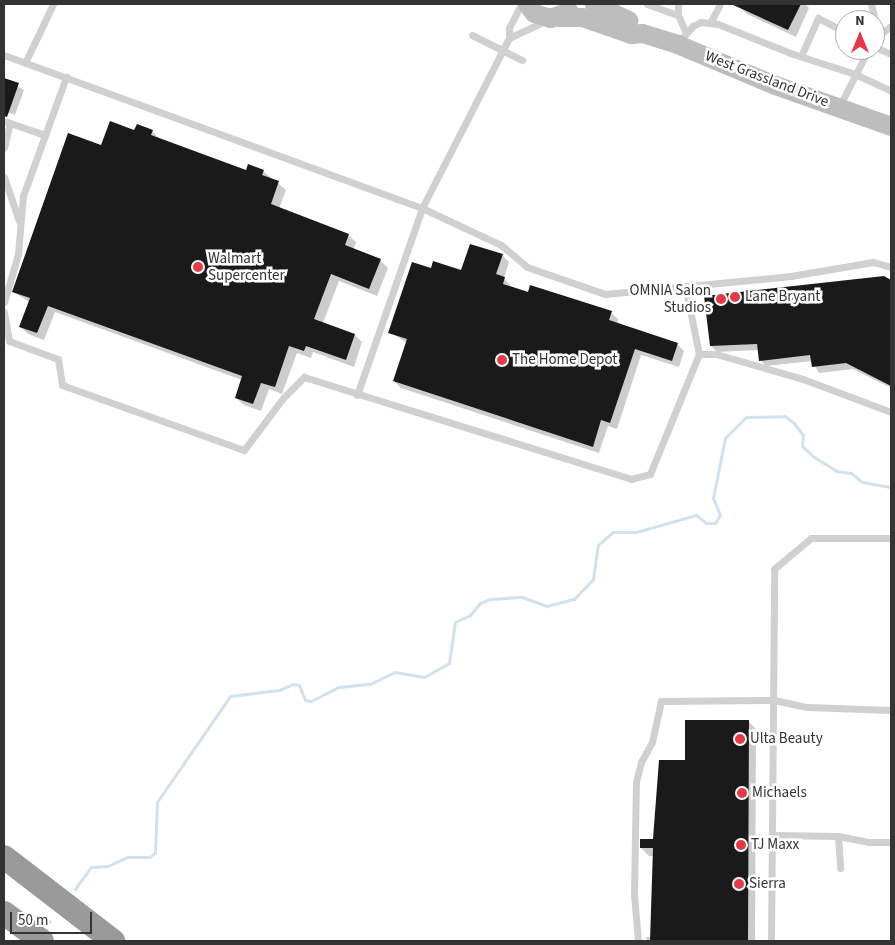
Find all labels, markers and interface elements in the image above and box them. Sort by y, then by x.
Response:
north arrow [835,10,885,60]
text: N [855,11,865,31]
street label: West Grassland Drive [703,47,831,111]
place label: Walmart Supercenter [208,249,285,284]
marker: Walmart Supercenter [192,261,204,273]
place label: OMNIA Salon Studios [630,281,711,316]
place label: Lane Bryant [745,288,820,306]
marker: Lane Bryant [729,291,741,303]
marker: OMNIA Salon Studios [715,293,727,305]
place label: The Home Depot [512,351,617,369]
marker: The Home Depot [496,354,508,366]
place label: Ulta Beauty [750,730,823,748]
marker: Ulta Beauty [734,733,746,745]
place label: Michaels [752,784,807,802]
marker: Michaels [736,787,748,799]
place label: TJ Maxx [751,836,799,854]
marker: TJ Maxx [735,839,747,851]
place label: Sierra [749,875,786,893]
marker: Sierra [733,878,745,890]
scale bar [12,902,95,934]
text: 50 m [18,910,48,931]

